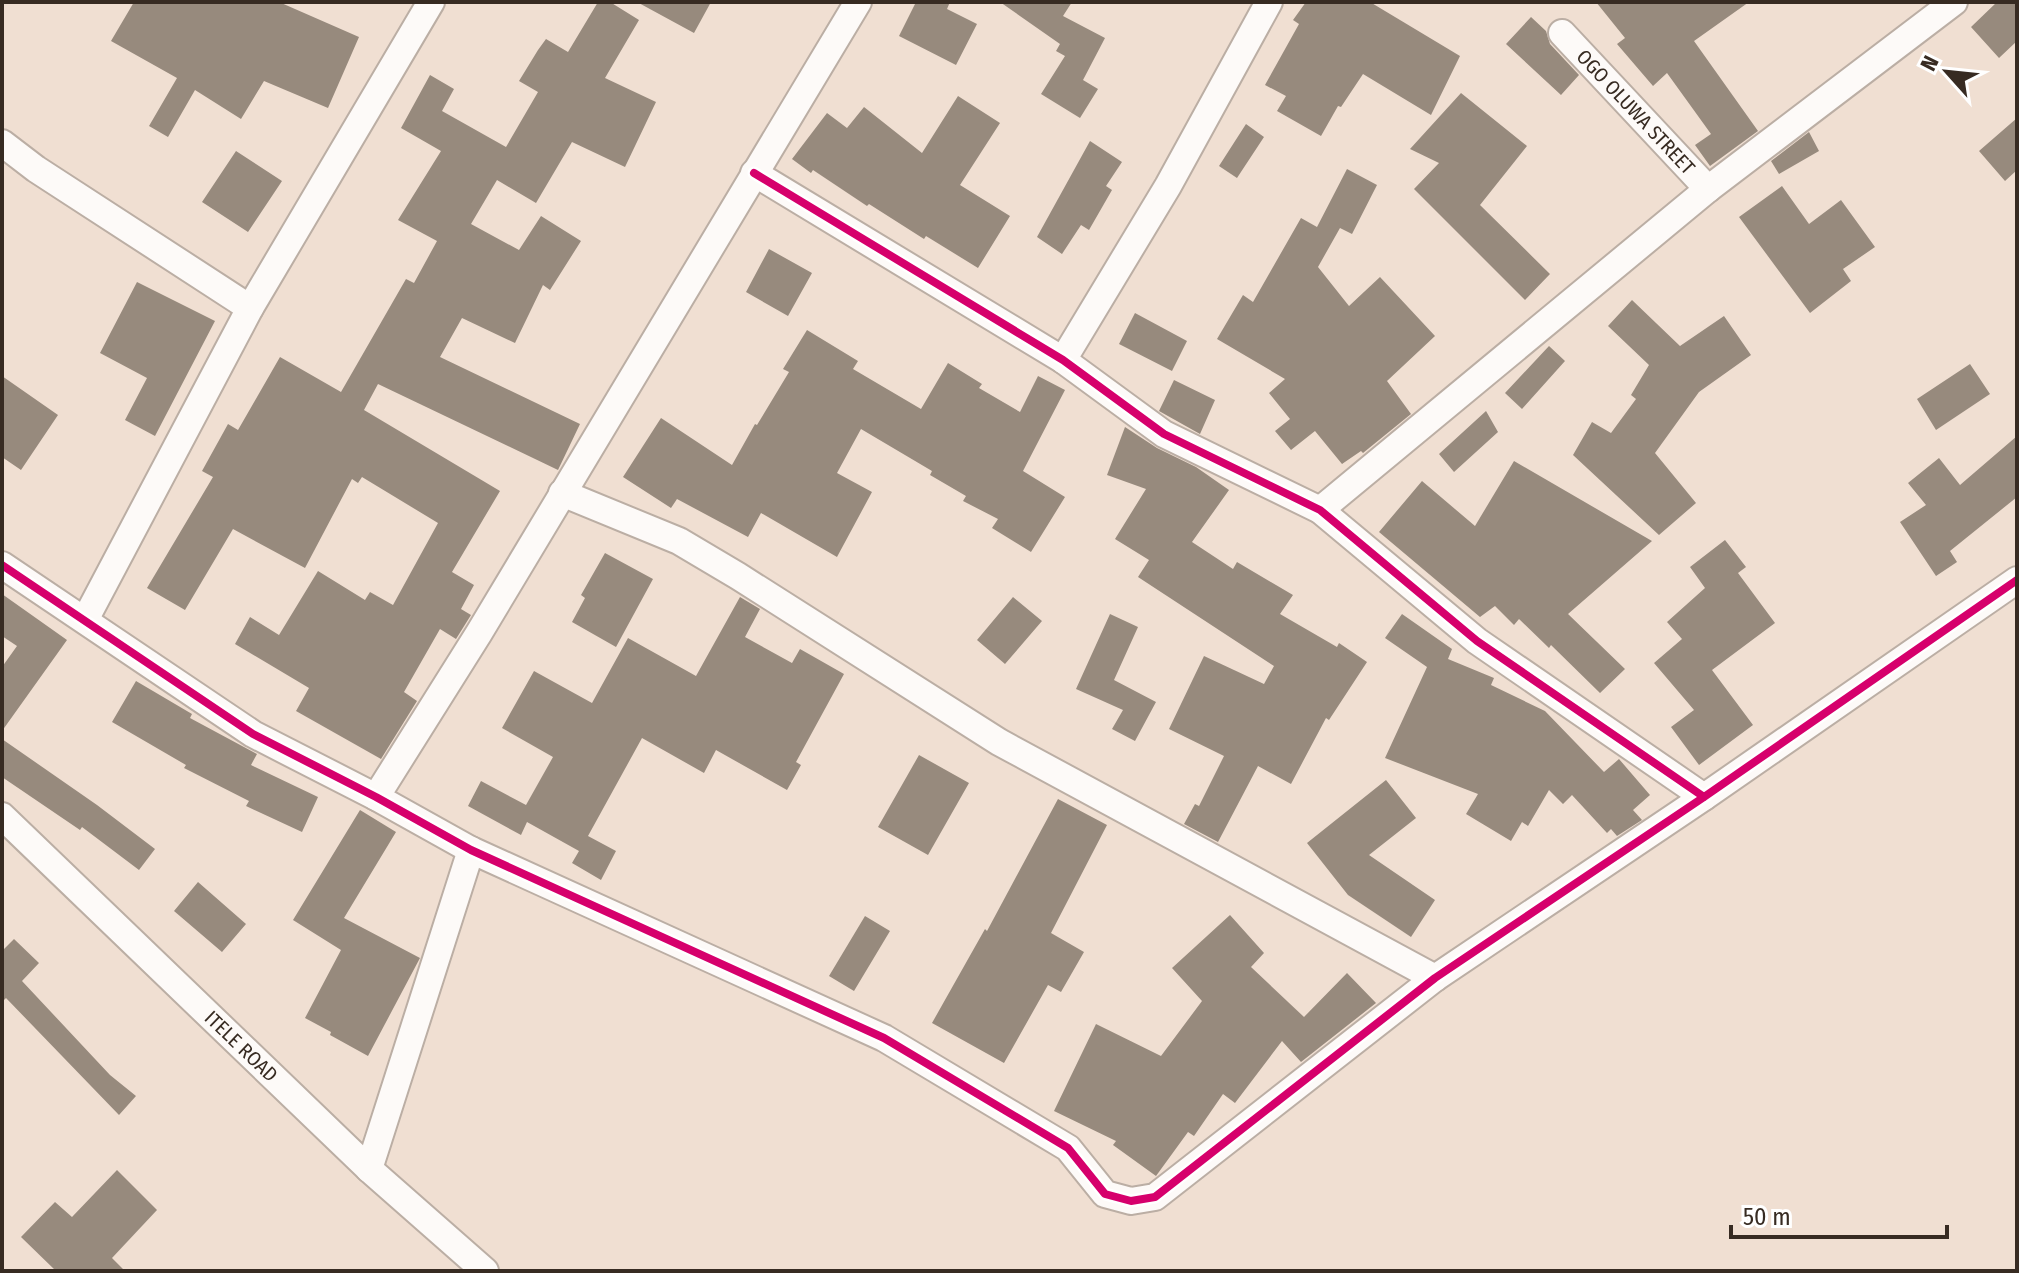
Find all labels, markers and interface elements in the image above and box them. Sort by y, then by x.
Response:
north arrow [1907,32,1987,112]
street label: OGO OLUWA STREET [1572,45,1700,180]
text: N [1915,51,1945,75]
street label: ITELE ROAD [200,1006,283,1087]
scale bar [1731,1189,1947,1239]
text: 50 m [1743,1203,1791,1231]

